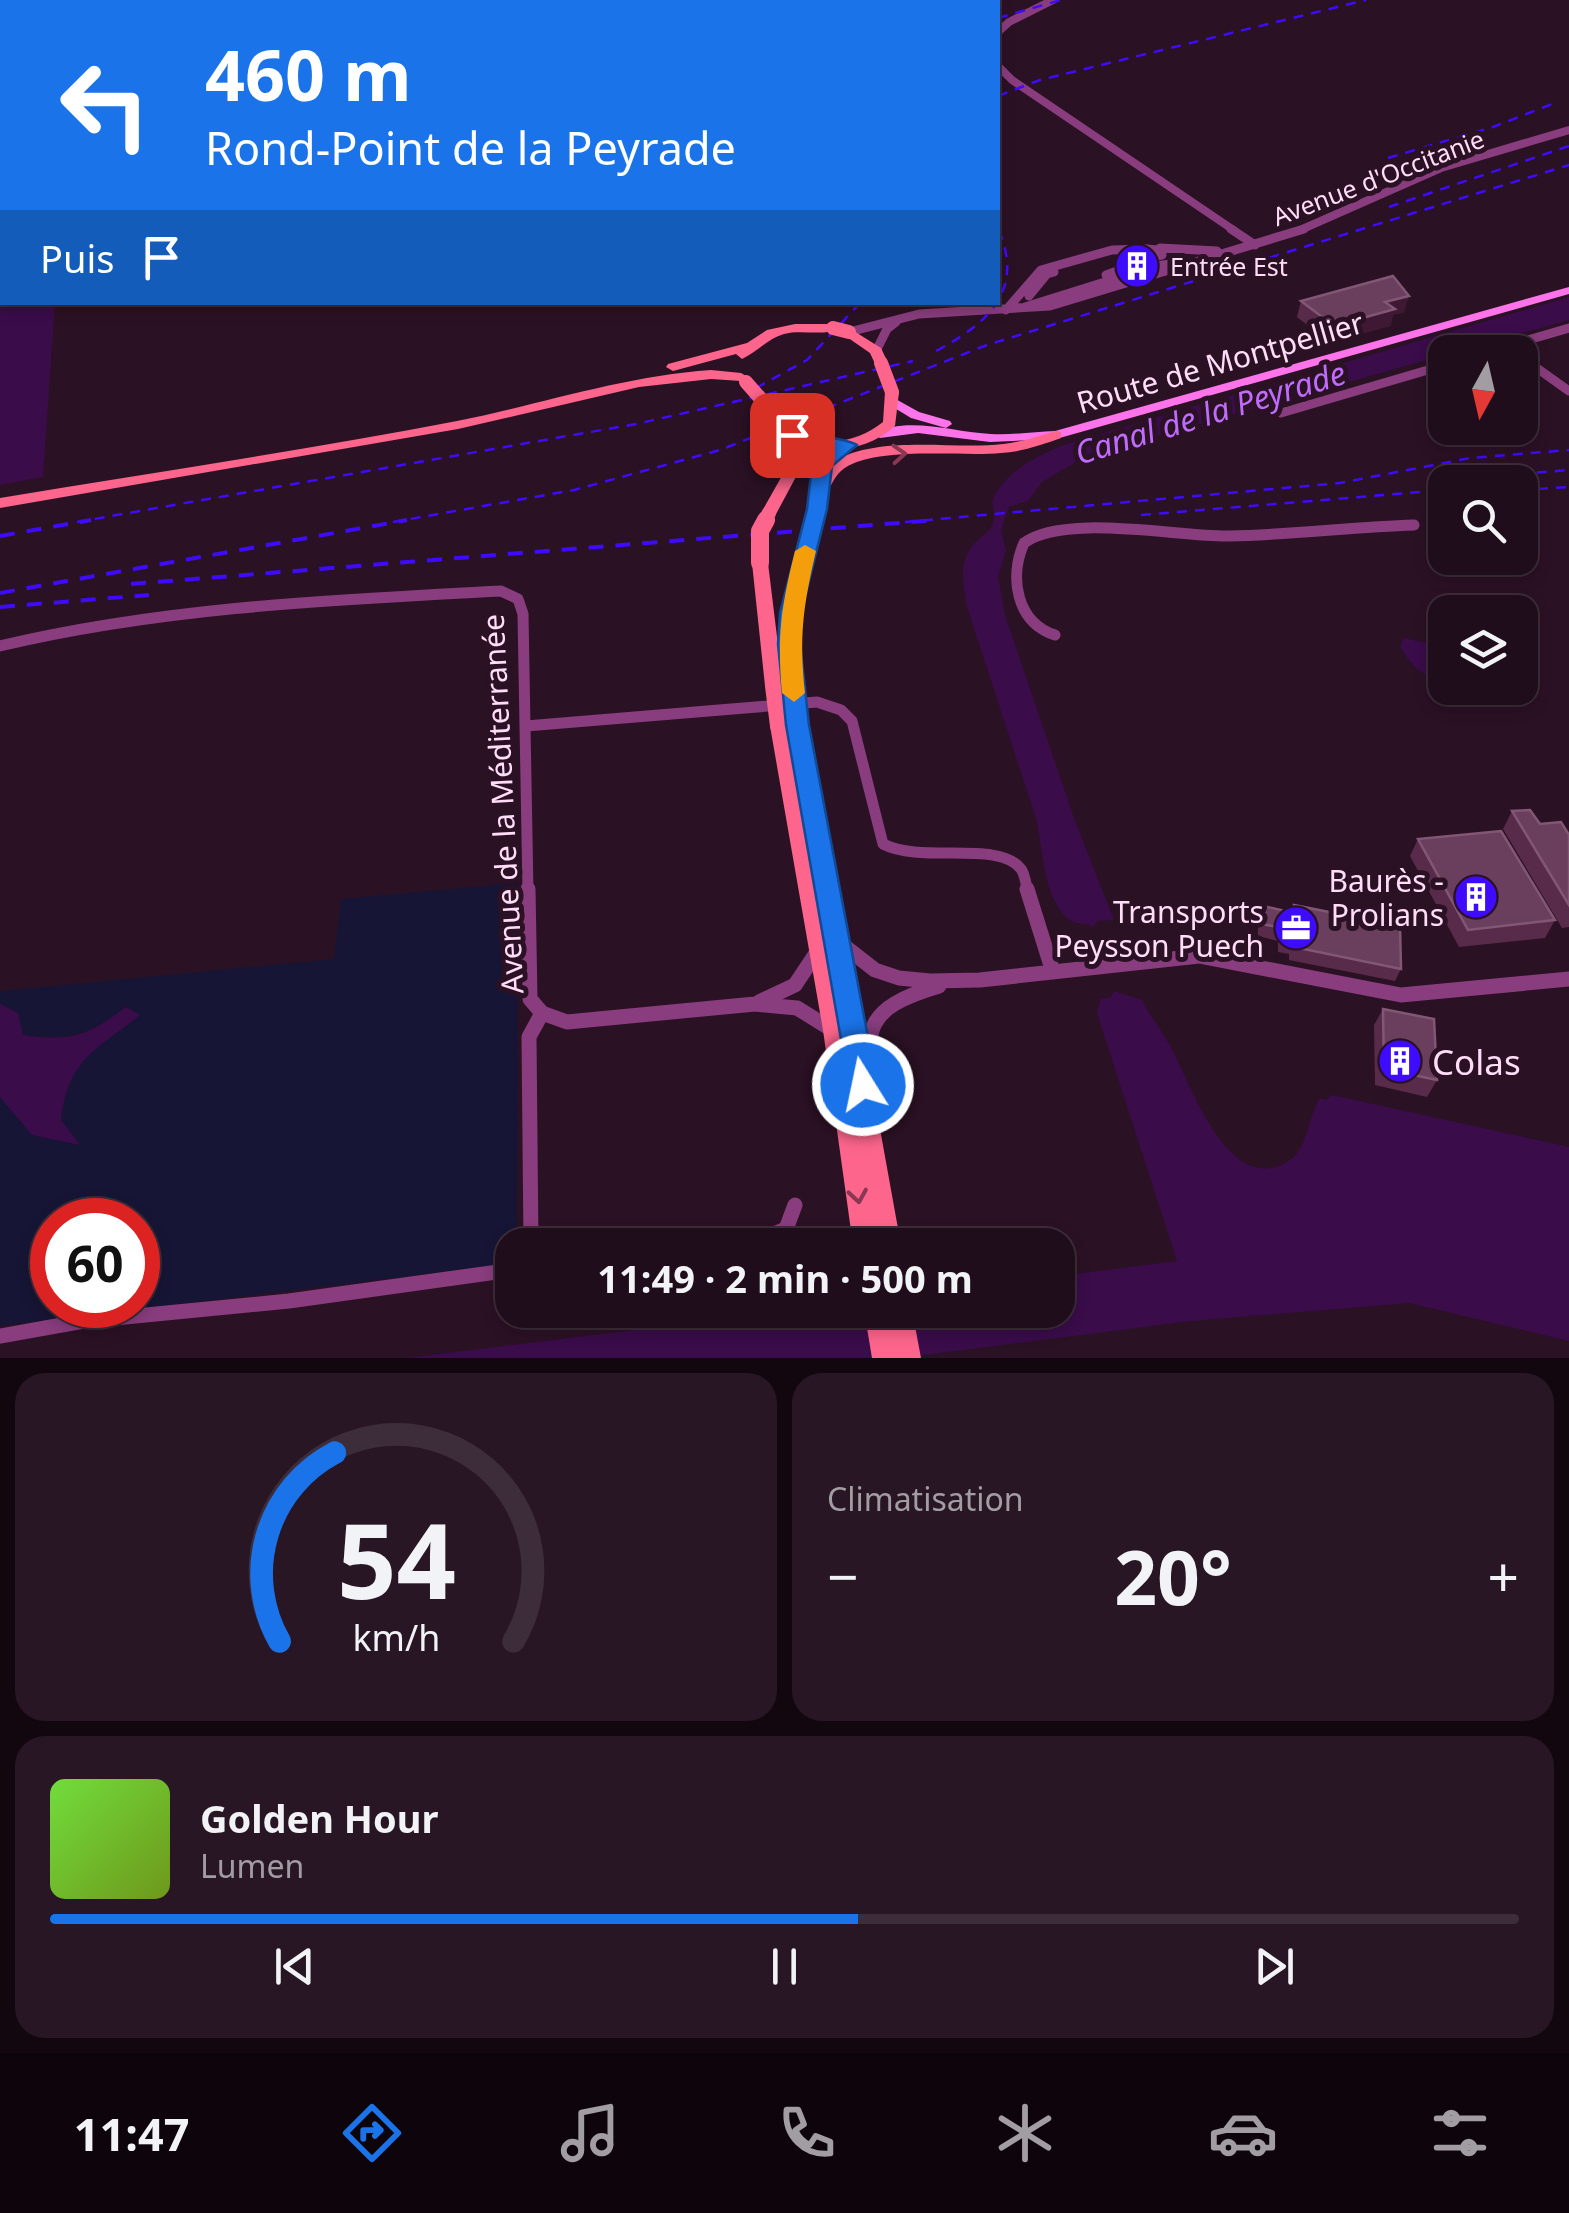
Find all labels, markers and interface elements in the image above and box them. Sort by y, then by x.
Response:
text: 460 m [205,26,412,122]
icon: left [40,40,170,170]
text: Rond-Point de la Peyrade [205,117,736,178]
street label: Avenue d'Occitanie [1267,121,1489,233]
icon: arrive [134,230,189,285]
text: Puis [40,232,114,284]
building icon: Entrée Est [1114,243,1160,289]
place label: Entrée Est [1170,249,1288,283]
street label: Route de Montpellier [1072,301,1368,423]
north arrow [1428,335,1538,445]
map controls [1428,335,1538,705]
water label: Canal de la Peyrade [1069,350,1351,474]
pin [750,393,835,478]
icon: arrive [765,408,820,463]
one-way arrow [891,444,907,465]
button: search [1428,465,1538,575]
button: layers [1428,595,1538,705]
street label: Avenue de la Méditerranée [472,613,532,995]
place label: Baurès - Prolians [1329,860,1444,935]
building icon: Baurès - Prolians [1453,874,1499,920]
place label: Transports Peysson Puech [1054,891,1264,966]
office icon: Transports Peysson Puech [1273,905,1319,951]
position arrow [811,1033,915,1137]
building icon: Colas [1377,1038,1423,1084]
place label: Colas [1432,1038,1521,1085]
one-way arrow [847,1188,868,1204]
speed limit sign: 60 [30,1198,160,1328]
text: 11:49 · 2 min · 500 m [597,1252,973,1304]
text: Climatisation [827,1477,1024,1520]
text: 54 [337,1488,455,1629]
text: 20° [1114,1525,1232,1627]
text: − [827,1538,858,1613]
text: + [1488,1538,1519,1613]
text: km/h [352,1613,440,1661]
text: Golden Hour [200,1792,438,1844]
text: Lumen [200,1844,304,1887]
icon: previous [267,1939,322,1994]
icon: pause [757,1939,812,1994]
icon: next [1247,1939,1302,1994]
icon: directions [337,2098,407,2168]
icon: music [555,2098,625,2168]
icon: phone [772,2098,842,2168]
icon: climate [990,2098,1060,2168]
icon: car [1208,2098,1278,2168]
icon: filters [1425,2098,1495,2168]
text: 11:47 [74,2103,189,2164]

